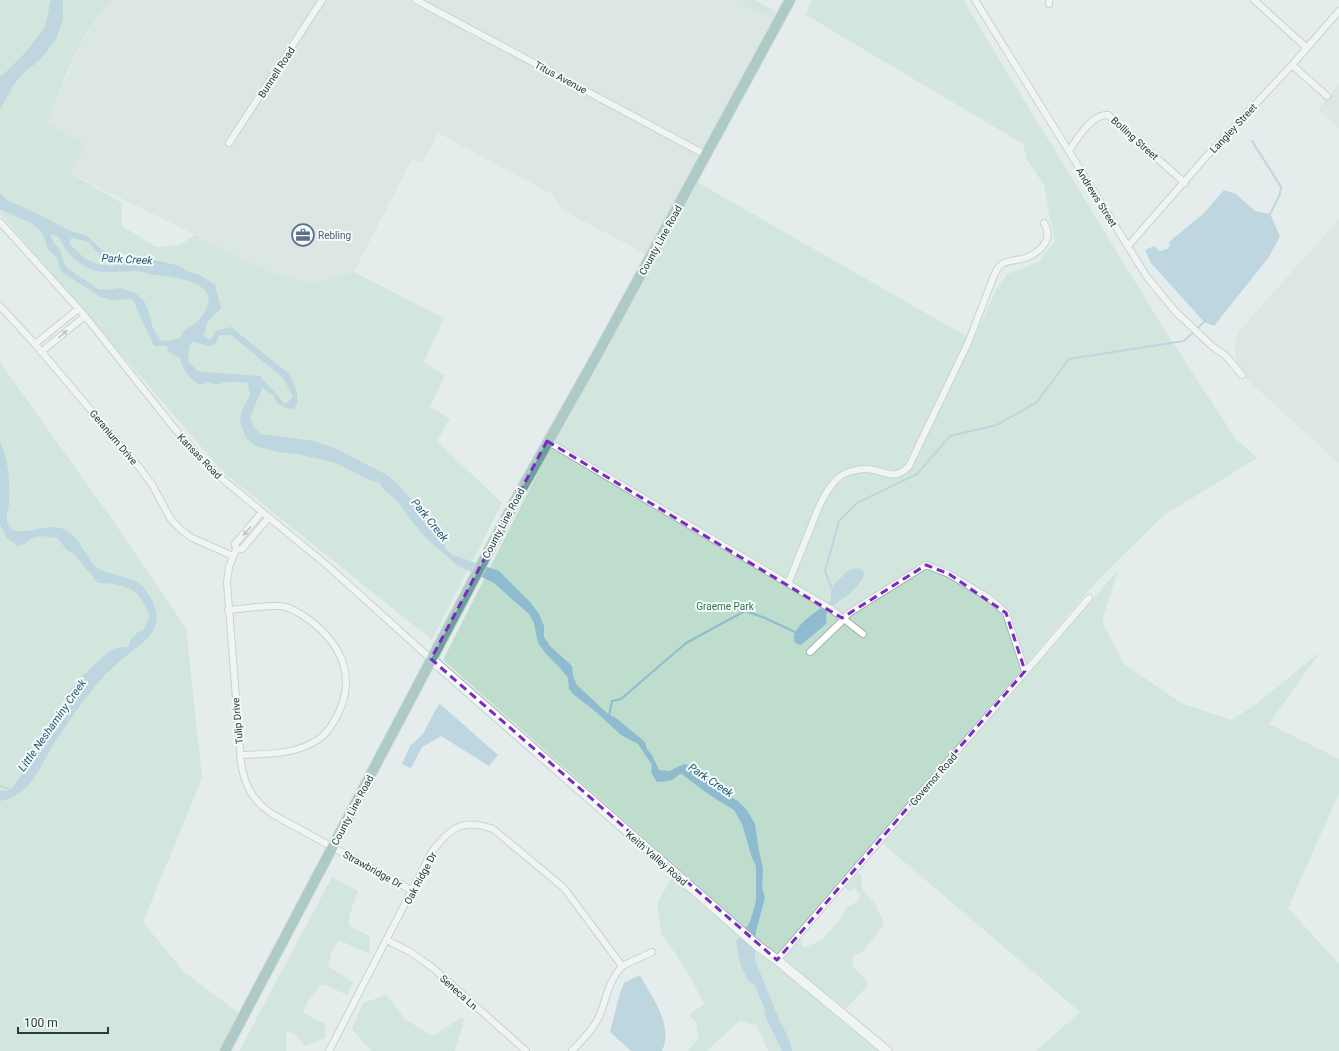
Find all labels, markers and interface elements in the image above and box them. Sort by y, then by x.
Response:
street label: Bunnell Road [256,45,297,100]
street label: Titus Avenue [533,59,589,96]
street label: Langley Street [1208,101,1259,155]
street label: Bolling Street [1109,114,1160,162]
street label: Andrews Street [1074,166,1119,229]
street label: County Line Road [637,204,684,277]
office icon: Rebling [290,222,316,248]
place label: Rebling [318,230,351,241]
water label: Park Creek [101,252,154,267]
one-way arrow [58,329,69,338]
street label: Geranium Drive [88,408,140,467]
street label: Kansas Road [175,432,224,481]
street label: County Line Road [480,486,527,560]
water label: Park Creek [408,496,451,545]
one-way arrow [242,525,251,536]
park label: Graeme Park [696,601,755,612]
water label: Little Neshaminy Creek [16,676,89,774]
street label: Tulip Drive [230,697,245,745]
street label: Governor Road [908,751,959,808]
water label: Park Creek [686,761,736,800]
street label: County Line Road [329,773,376,847]
street label: Keith Valley Road [624,829,689,888]
street label: Strawbridge Dr [341,849,405,890]
street label: Oak Ridge Dr [402,850,439,906]
street label: Seneca Ln [438,973,479,1012]
scale bar [18,1009,108,1035]
text: 100 m [24,1016,58,1030]

